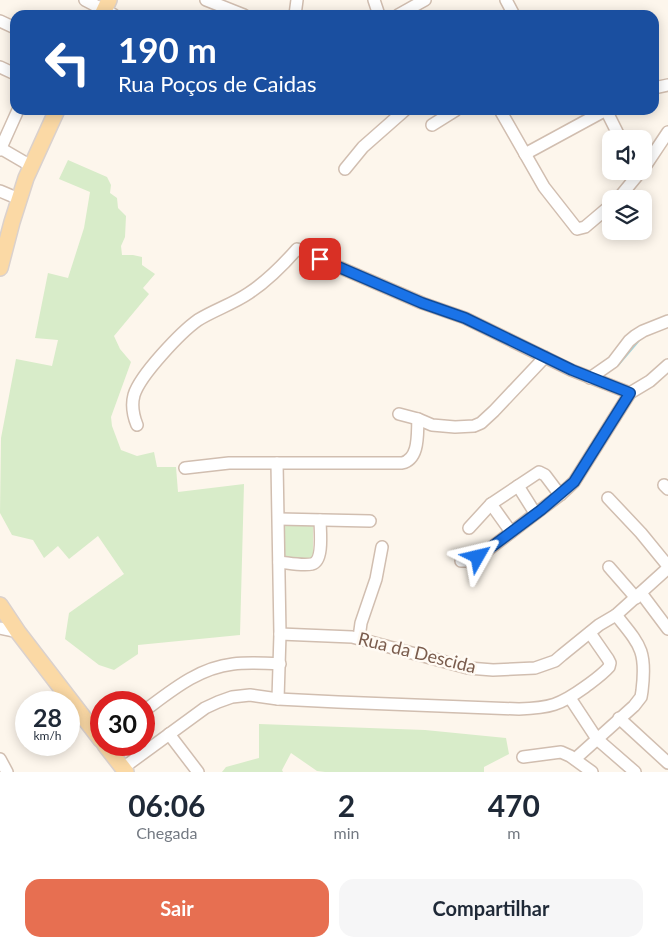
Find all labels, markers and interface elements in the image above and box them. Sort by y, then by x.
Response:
text: 190 m [118,28,217,70]
icon: left [35,30,100,95]
text: Rua Poços de Caidas [118,70,316,97]
map controls [602,130,652,240]
button: sound [602,130,652,180]
button: layers [602,190,652,240]
pin [299,238,341,280]
icon: arrive [306,245,334,273]
position arrow [451,530,503,582]
street label: Rua da Descida [356,627,479,677]
speed limit sign: 30 [90,691,155,756]
text: 28 [33,702,62,732]
text: km/h [33,728,62,743]
text: 06:06 [128,787,205,823]
text: 2 [338,787,355,823]
text: 470 [488,787,540,823]
text: Chegada [136,823,197,842]
text: min [334,823,360,842]
text: m [507,823,520,842]
button: Sair [25,879,329,937]
button: Compartilhar [339,879,643,937]

